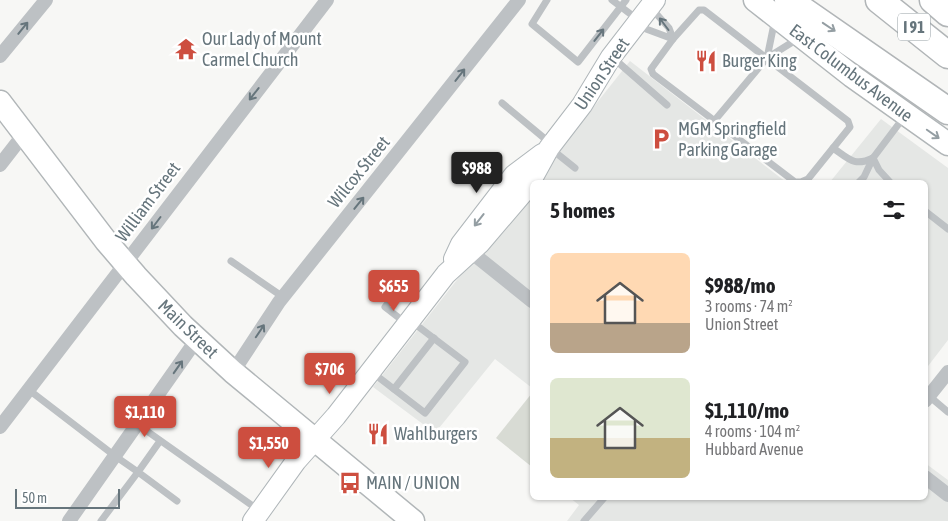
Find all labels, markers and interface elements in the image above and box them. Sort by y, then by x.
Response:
road number: I 91 [898,14,930,41]
one-way arrow [659,18,670,31]
street label: East Columbus Avenue [786,19,917,126]
one-way arrow [18,22,29,35]
one-way arrow [822,22,836,32]
place label: Our Lady of Mount Carmel Church [202,28,322,70]
one-way arrow [594,29,605,42]
street label: Union Street [570,34,633,114]
temple icon: Our Lady of Mount Carmel Church [173,36,199,62]
restaurant icon: Burger King [693,48,719,74]
place label: Burger King [722,50,797,71]
one-way arrow [454,69,465,82]
one-way arrow [249,87,259,101]
place label: MGM Springfield Parking Garage [678,118,787,160]
parking icon: MGM Springfield Parking Garage [648,126,674,152]
one-way arrow [926,129,940,139]
street label: Wilcox Street [323,132,394,212]
pin: $988 [447,152,507,194]
street label: William Street [111,158,184,246]
text: $988 [462,159,492,177]
icon: filters [880,196,908,224]
one-way arrow [353,197,364,210]
text: 5 homes [550,198,615,222]
one-way arrow [474,213,485,226]
one-way arrow [150,216,161,229]
pin: $655 [364,270,424,312]
icon: home [590,273,650,333]
text: $988/mo [705,273,776,297]
text: $655 [379,277,409,295]
street label: Main Street [154,295,223,362]
text: 3 rooms · 74 m² [705,297,793,315]
text: Union Street [705,315,778,333]
one-way arrow [255,325,265,339]
pin: $706 [300,352,360,395]
one-way arrow [173,360,183,374]
text: $706 [315,360,345,378]
pin: $1,110 [104,396,186,438]
icon: home [590,398,650,458]
text: $1,110/mo [705,398,789,422]
text: $1,110 [125,403,165,421]
restaurant icon: Wahlburgers [365,421,391,447]
text: 4 rooms · 104 m² [705,422,800,440]
place label: Wahlburgers [394,423,478,444]
pin: $1,550 [228,426,310,469]
text: $1,550 [249,434,289,452]
text: Hubbard Avenue [705,440,803,458]
bus stop icon: MAIN / UNION [337,470,363,496]
place label: MAIN / UNION [366,472,460,493]
scale bar [15,486,120,509]
text: 50 m [22,490,47,506]

